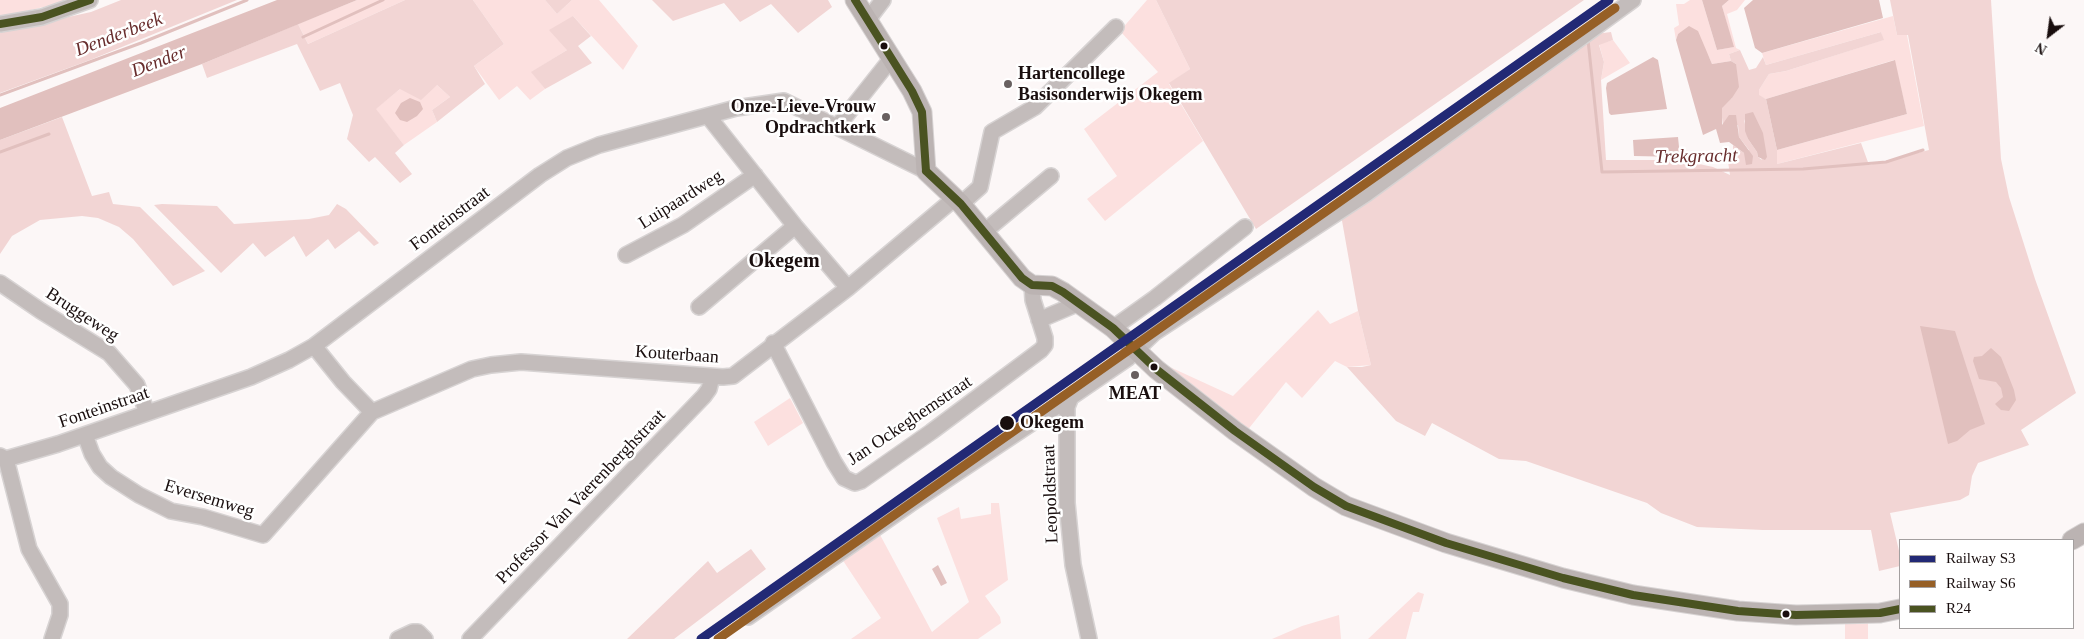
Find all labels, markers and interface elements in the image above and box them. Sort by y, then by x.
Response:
water label: Denderbeek [72,8,166,62]
north arrow [2024,10,2074,60]
text: N [2033,39,2049,57]
water label: Dender [128,41,190,83]
unlabelled marker [879,41,889,51]
place label: Hartencollege Basisonderwijs Okegem [1018,63,1202,106]
marker: Hartencollege Basisonderwijs Okegem [1002,78,1014,90]
place label: Onze-Lieve-Vrouw Opdrachtkerk [731,96,876,138]
marker: Onze-Lieve-Vrouw Opdrachtkerk [880,111,892,123]
water label: Trekgracht [1654,145,1738,169]
street label: Luipaardweg [635,166,727,234]
street label: Fonteinstraat [406,182,494,256]
district label: Okegem [748,250,820,274]
street label: Bruggeweg [41,283,123,347]
street label: Kouterbaan [634,341,720,369]
unlabelled marker [1149,362,1159,372]
marker: MEAT [1129,369,1141,381]
street label: Jan Ockeghemstraat [844,371,976,471]
street label: Fonteinstraat [56,382,152,434]
place label: MEAT [1109,383,1161,405]
street label: Professor Van Vaerenberghstraat [492,405,670,589]
place label: Okegem [1020,412,1084,434]
marker: Okegem [998,414,1016,432]
street label: Leopoldstraat [1038,444,1064,544]
street label: Eversemweg [161,475,257,523]
legend [1899,539,2074,629]
text: Railway S3 [1946,550,2016,566]
text: Railway S6 [1946,575,2016,591]
text: R24 [1946,600,1971,616]
unlabelled marker [1781,609,1791,619]

